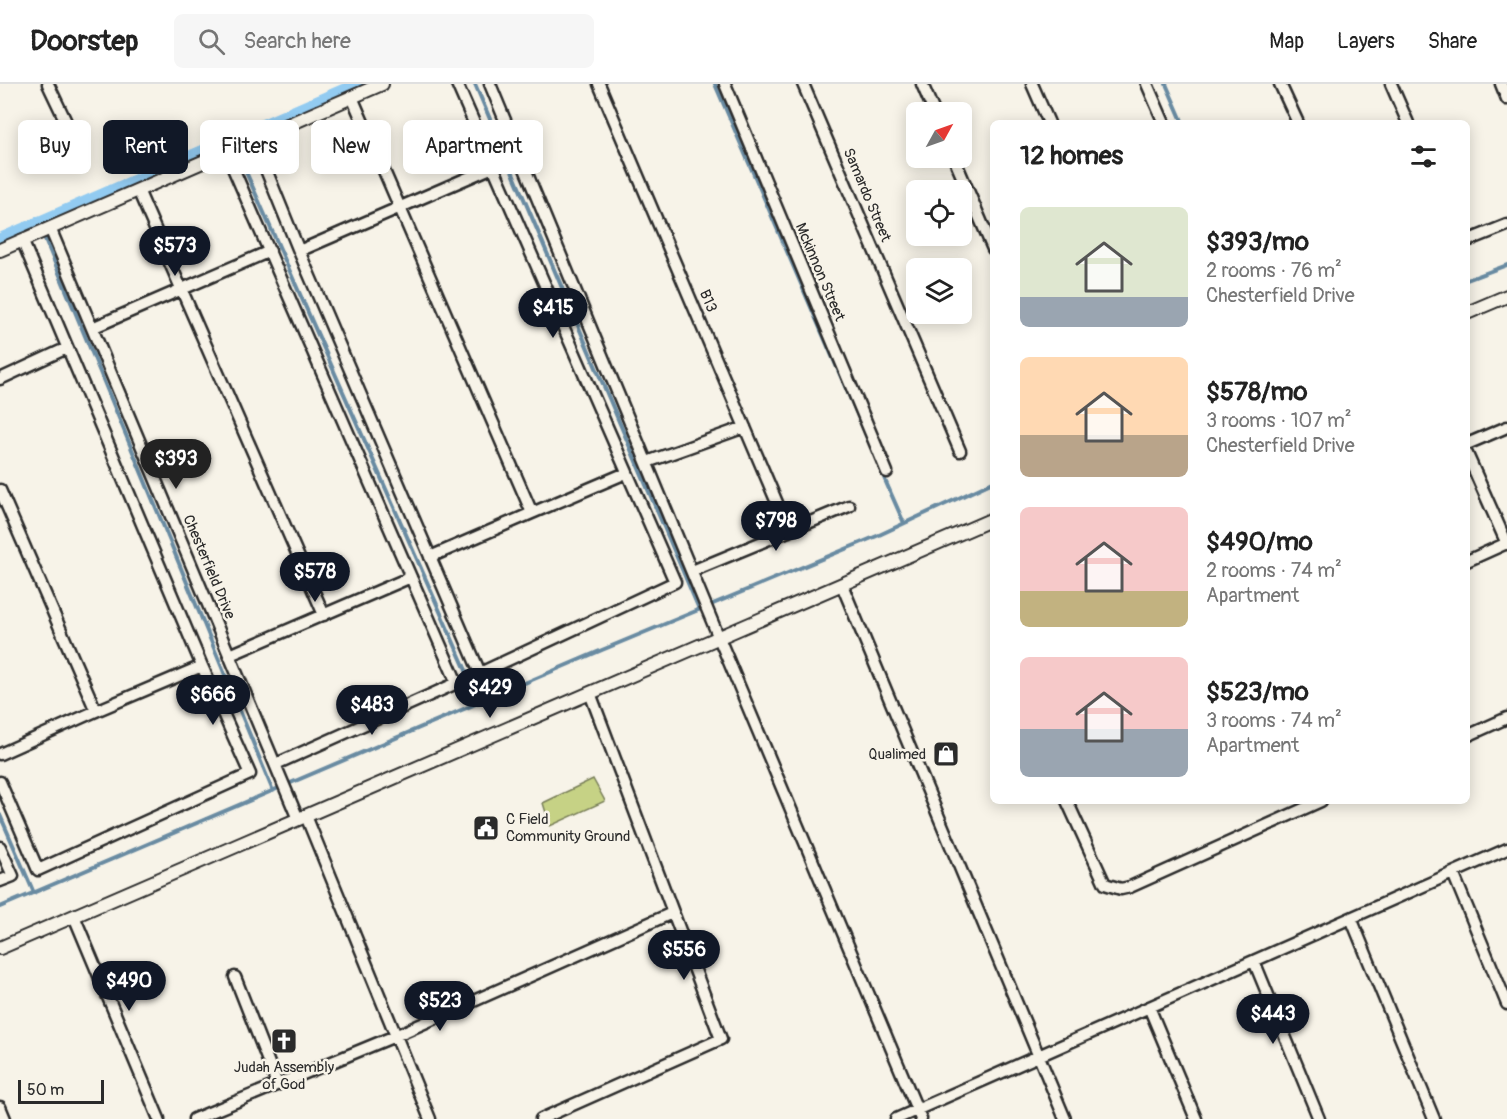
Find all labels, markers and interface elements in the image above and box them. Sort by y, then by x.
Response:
search box [174,14,594,68]
text: Doorstep [30,24,138,59]
icon: search [195,25,228,58]
text: Search here [243,27,351,55]
text: Map [1269,28,1304,55]
text: Layers [1337,28,1395,55]
text: Share [1428,28,1477,55]
north arrow [906,102,972,168]
map controls [906,102,972,324]
chip: Buy [18,120,91,174]
chip: Rent [103,120,188,174]
chip: Filters [200,120,299,174]
chip: New [311,120,391,174]
chip: Apartment [403,120,543,174]
text: 12 homes [1020,140,1123,172]
icon: filters [1407,140,1440,173]
street label: Samardo Street [839,145,896,246]
button: locate [906,180,972,246]
street label: Mckinnon Street [791,220,850,325]
pin: $573 [139,226,211,277]
text: $393/mo [1206,226,1309,258]
icon: home [1068,231,1140,303]
text: $573 [153,233,197,258]
button: layers [906,258,972,324]
text: 2 rooms · 76 m² [1206,258,1342,283]
text: Chesterfield Drive [1206,283,1355,308]
street label: B13 [695,287,721,315]
pin: $415 [517,288,589,339]
text: $415 [532,295,574,320]
text: $578/mo [1206,376,1307,408]
icon: home [1068,381,1140,453]
text: 3 rooms · 107 m² [1206,408,1352,433]
text: Chesterfield Drive [1206,433,1355,458]
pin: $393 [140,439,212,490]
text: $393 [154,446,198,471]
pin: $798 [740,501,812,552]
text: $798 [755,508,797,533]
street label: Chesterfield Drive [178,512,240,623]
text: $490/mo [1206,526,1313,558]
icon: home [1068,531,1140,603]
pin: $578 [279,552,351,603]
text: 2 rooms · 74 m² [1206,558,1342,583]
text: $578 [294,559,336,584]
text: Apartment [1206,583,1299,608]
pin: $429 [454,668,526,719]
pin: $666 [177,675,249,726]
text: $429 [468,675,512,700]
text: $523/mo [1206,676,1309,708]
icon: home [1068,681,1140,753]
text: $666 [190,682,236,707]
pin: $483 [336,685,408,736]
text: $483 [350,692,394,717]
text: 3 rooms · 74 m² [1206,708,1342,733]
text: Apartment [1206,733,1299,758]
shop icon: Qualimed [931,739,961,769]
place label: Qualimed [868,745,926,764]
place label: C Field Community Ground [506,810,630,846]
public building icon: C Field Community Ground [471,813,501,843]
pin: $556 [648,930,720,981]
text: $556 [662,937,706,962]
pin: $490 [93,961,165,1012]
text: $490 [106,968,152,993]
pin: $523 [404,981,476,1032]
text: $523 [418,988,462,1013]
pin: $443 [1237,994,1309,1045]
text: $443 [1250,1001,1296,1026]
church icon: Judah Assembly of God [269,1026,299,1056]
place label: Judah Assembly of God [234,1058,335,1094]
scale bar [18,1077,104,1104]
text: 50 m [27,1080,64,1100]

